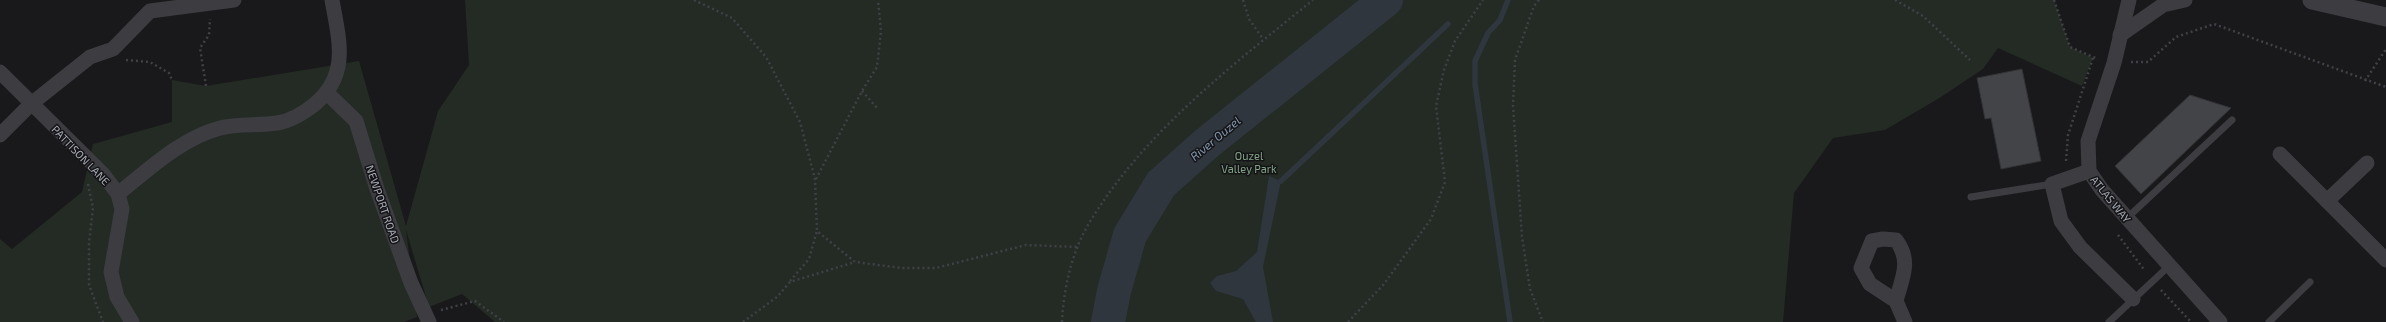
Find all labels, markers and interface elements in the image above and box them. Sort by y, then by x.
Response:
water label: River Ouzel [1187,113,1243,163]
street label: PATTISON LANE [49,122,113,188]
park label: Ouzel Valley Park [1221,149,1277,175]
street label: NEWPORT ROAD [364,163,402,245]
street label: ATLAS WAY [2088,173,2134,226]

